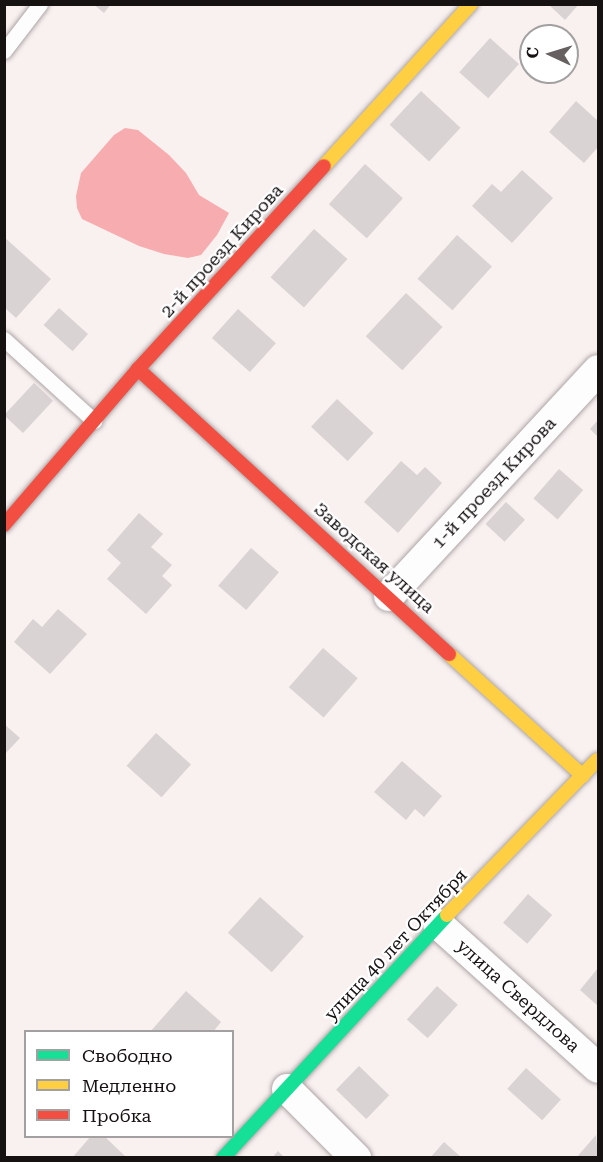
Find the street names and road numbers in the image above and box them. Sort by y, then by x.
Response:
street label: 2-й проезд Кирова [156,180,288,322]
street label: 1-й проезд Кирова [427,413,561,553]
street label: Заводская улица [309,498,439,618]
street label: улица 40 лет Октября [320,865,472,1025]
street label: улица Свердлова [452,935,584,1057]

